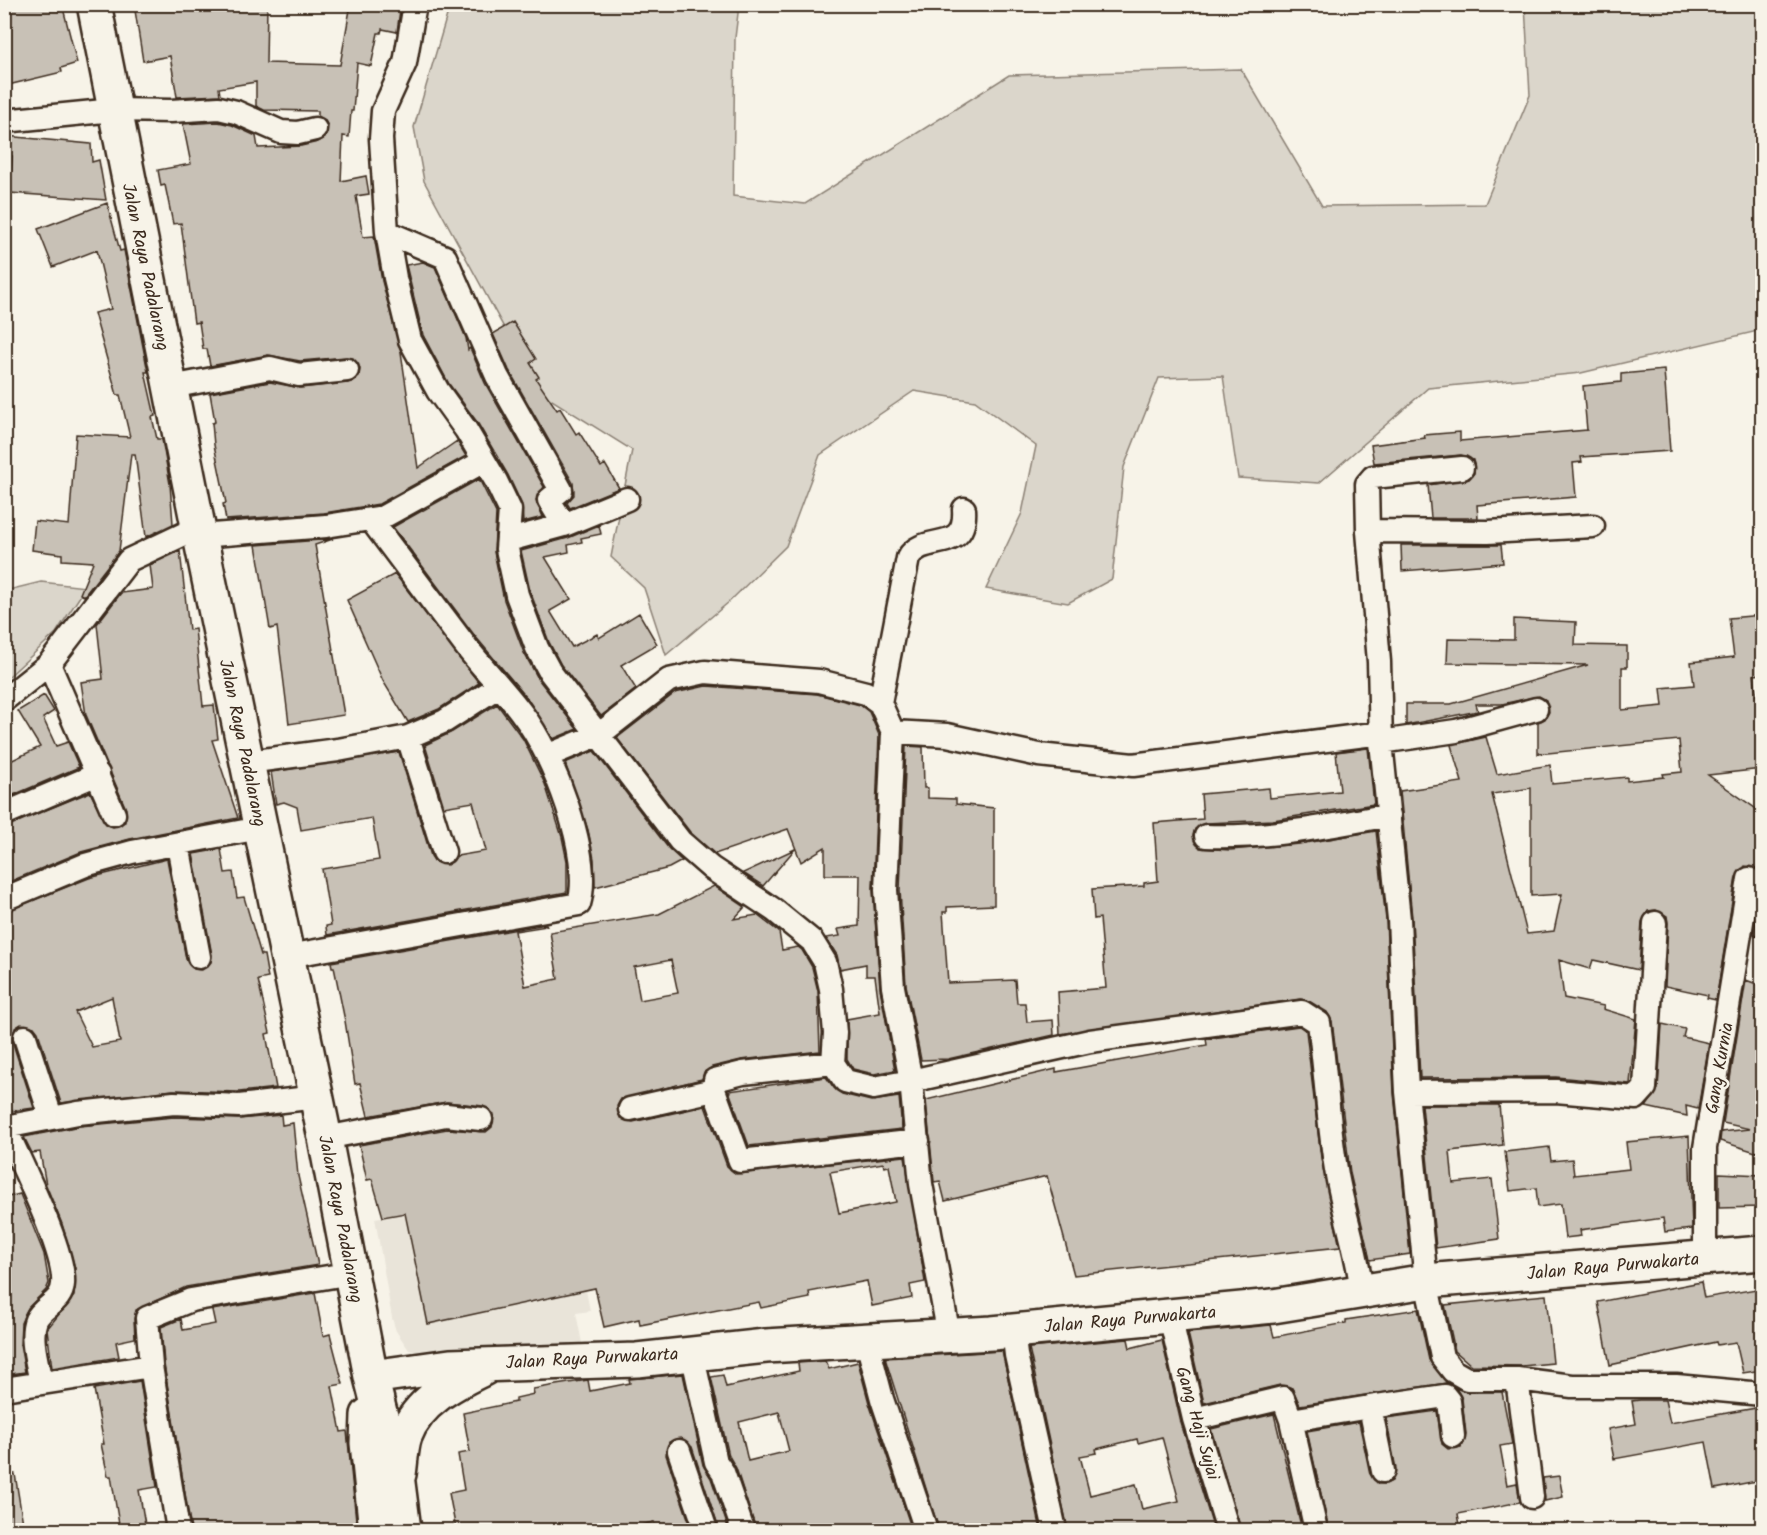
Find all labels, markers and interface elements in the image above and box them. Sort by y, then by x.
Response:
street label: Jalan Raya Padalarang [113,181,176,354]
street label: Jalan Raya Padalarang [210,657,273,830]
street label: Gang Kurnia [1698,1020,1743,1116]
street label: Jalan Raya Padalarang [309,1133,370,1306]
street label: Jalan Raya Purwakarta [1526,1246,1700,1289]
street label: Jalan Raya Purwakarta [1043,1299,1217,1342]
street label: Jalan Raya Purwakarta [505,1340,679,1378]
street label: Gang Haji Sujai [1167,1363,1227,1484]

